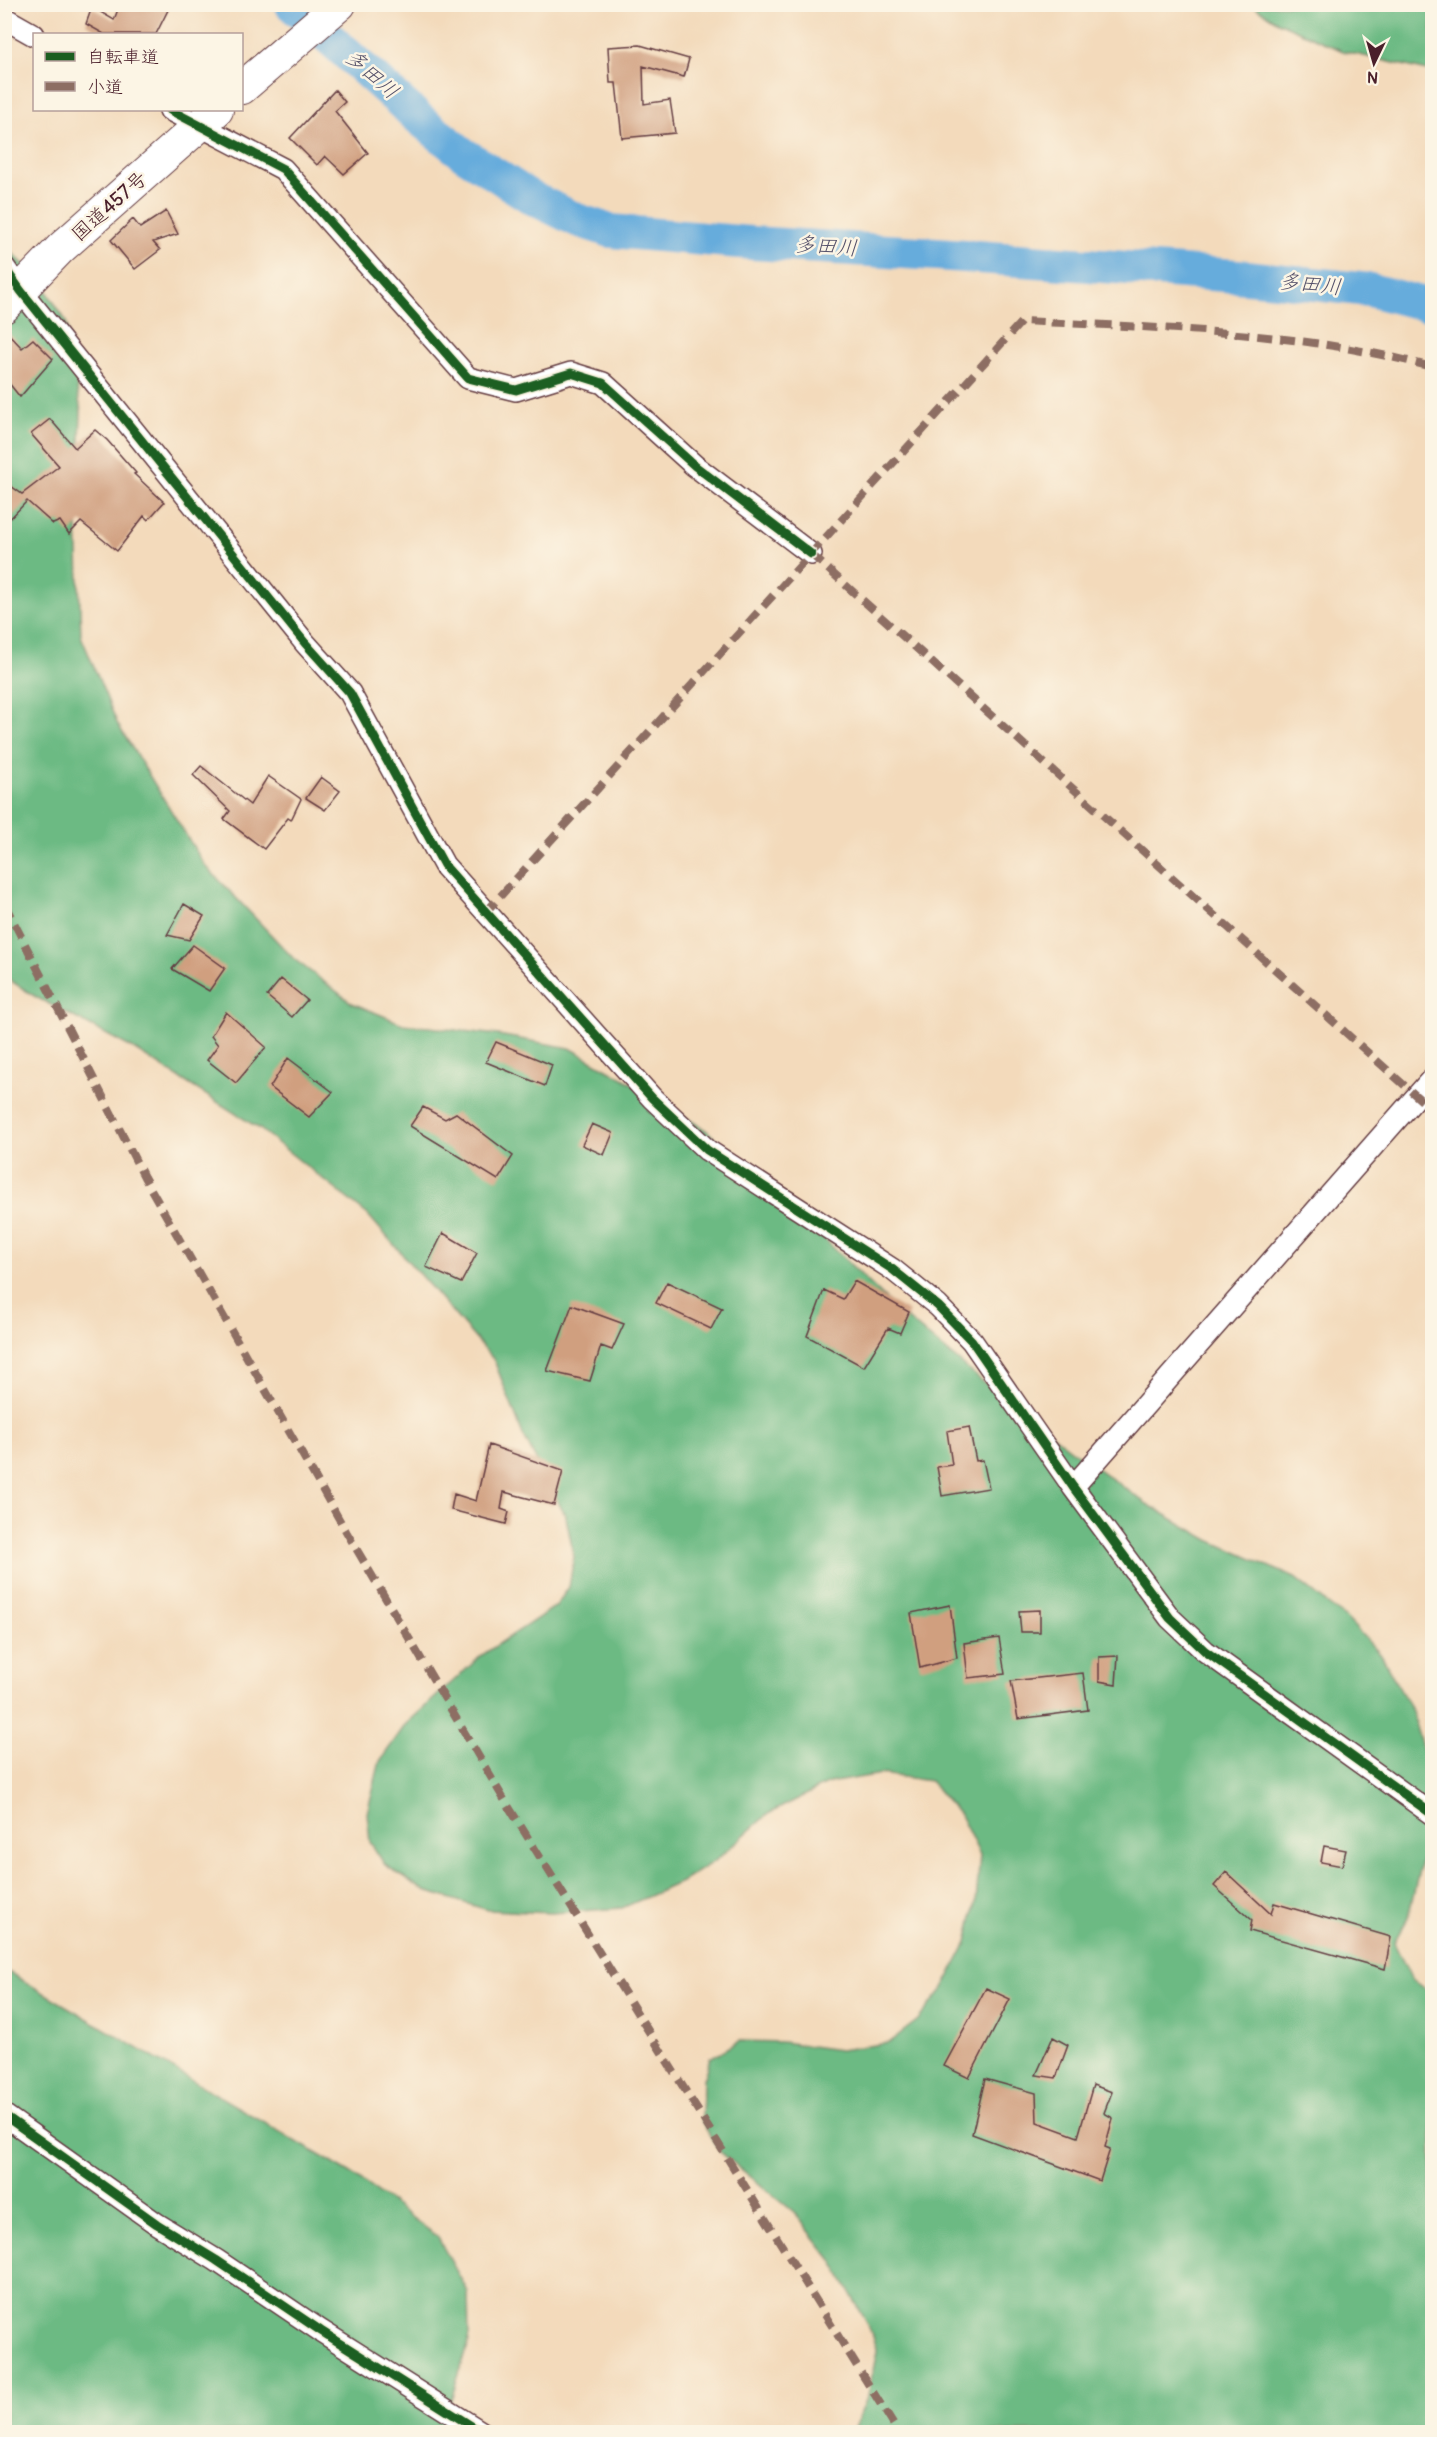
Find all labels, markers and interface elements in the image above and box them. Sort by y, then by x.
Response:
legend [33,33,243,111]
north arrow [1344,33,1404,93]
water label: 多田川 [339,44,404,105]
text: 自転車道 [87,46,159,69]
text: N [1366,66,1379,87]
text: 小道 [87,76,123,99]
street label: 国道457号 [66,166,152,247]
water label: 多田川 [794,231,858,262]
water label: 多田川 [1277,268,1343,301]

